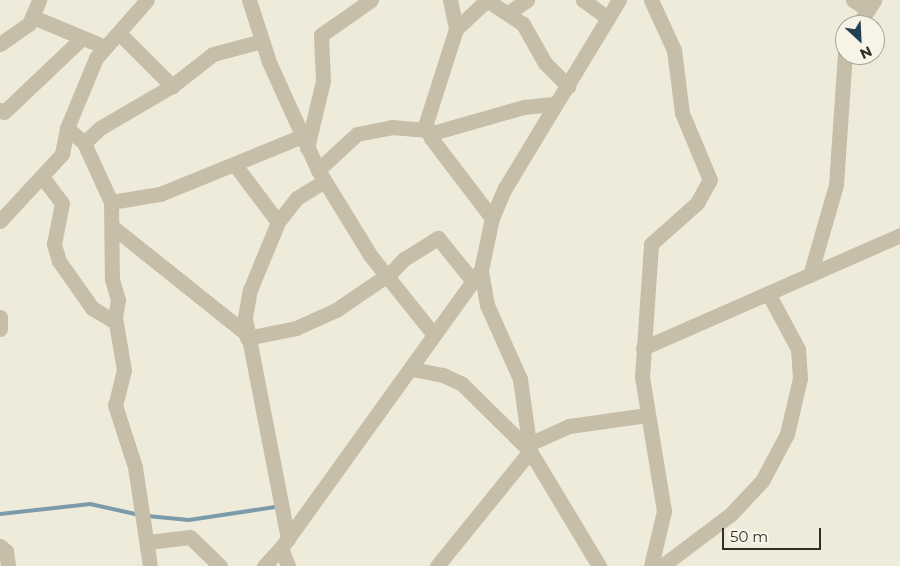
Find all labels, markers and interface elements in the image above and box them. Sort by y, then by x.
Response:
north arrow [835,15,885,65]
text: N [857,42,875,63]
scale bar [725,518,824,550]
text: 50 m [730,527,768,546]

